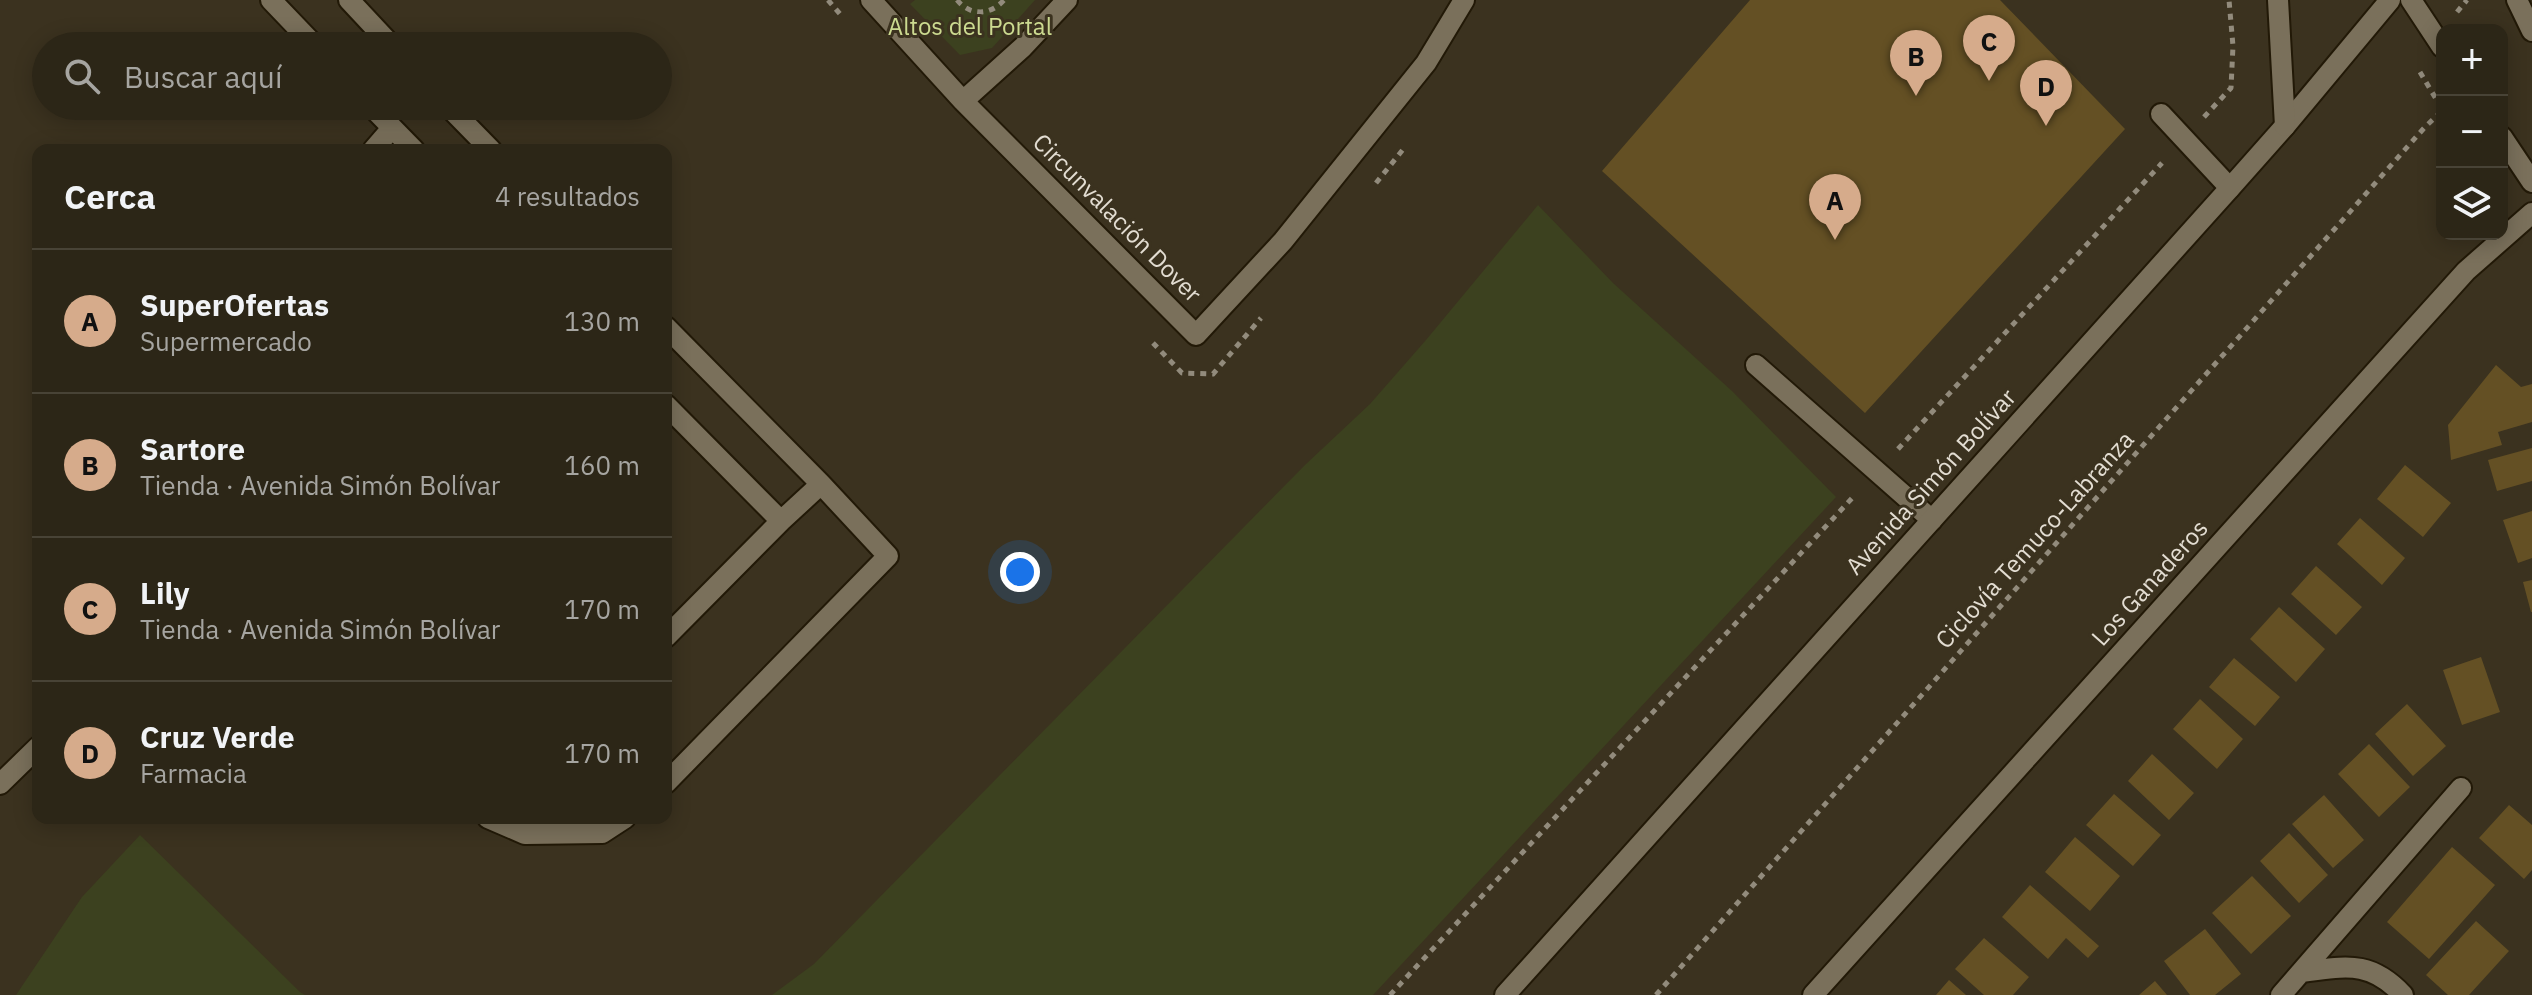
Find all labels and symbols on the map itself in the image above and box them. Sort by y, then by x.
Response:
park label: Altos del Portal [888,10,1052,42]
pin: C [1963,15,2015,81]
pin: B [1890,30,1942,96]
pin: D [2020,60,2072,126]
street label: Circunvalación Dover [1026,126,1209,309]
pin: A [1809,174,1861,240]
street label: Avenida Simón Bolívar [1838,381,2023,581]
street label: Ciclovía Temuco-Labranza [1928,424,2141,655]
street label: Los Ganaderos [2084,512,2214,652]
your location [1000,552,1040,592]

